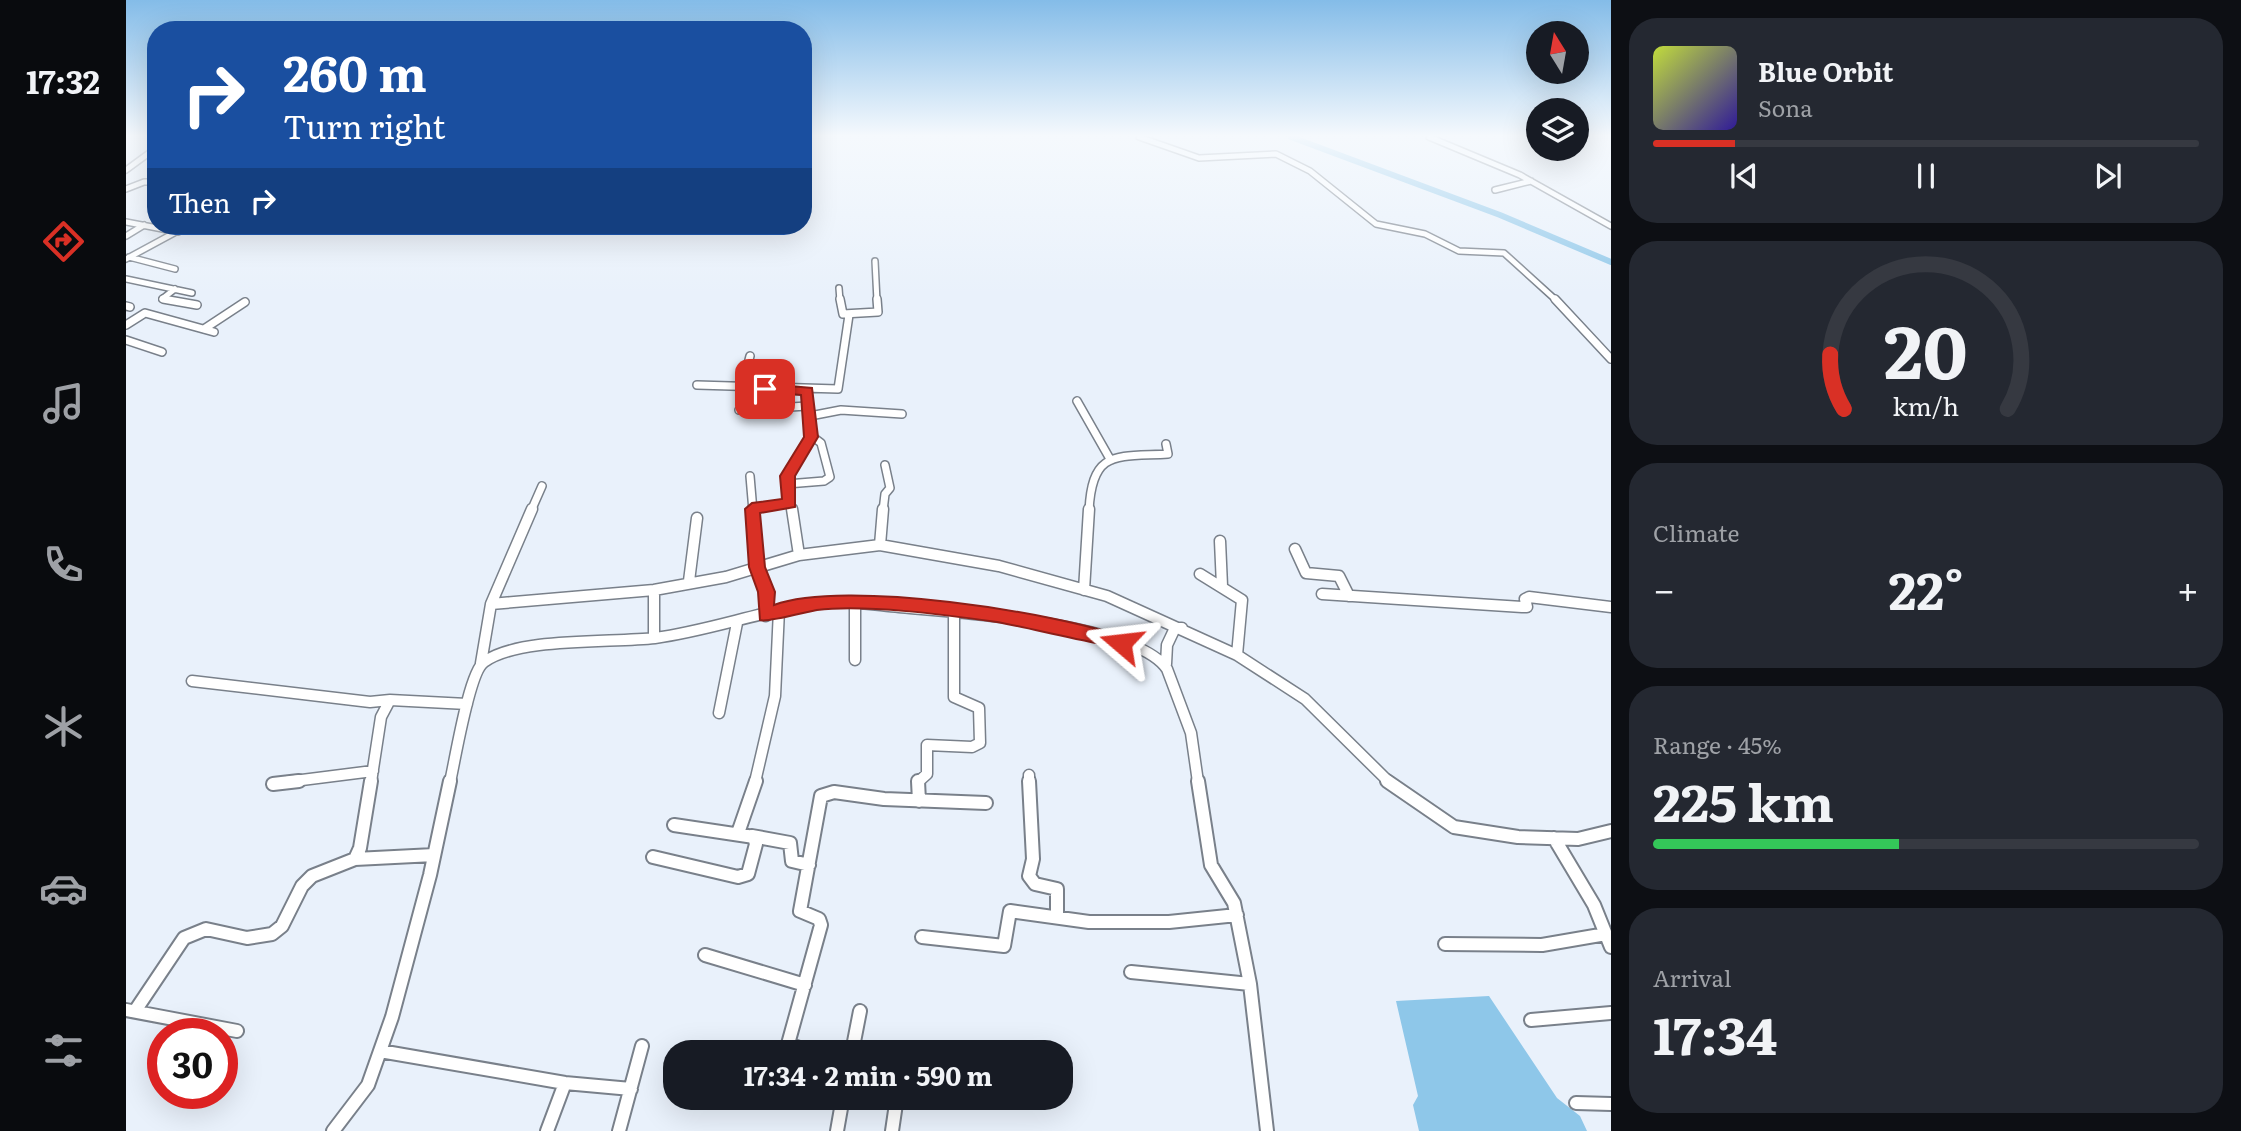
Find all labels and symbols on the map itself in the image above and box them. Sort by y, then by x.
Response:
north arrow [1526,21,1589,84]
pin [735,359,795,419]
position arrow [1084,606,1158,680]
speed limit sign: 30 [147,1018,238,1109]

